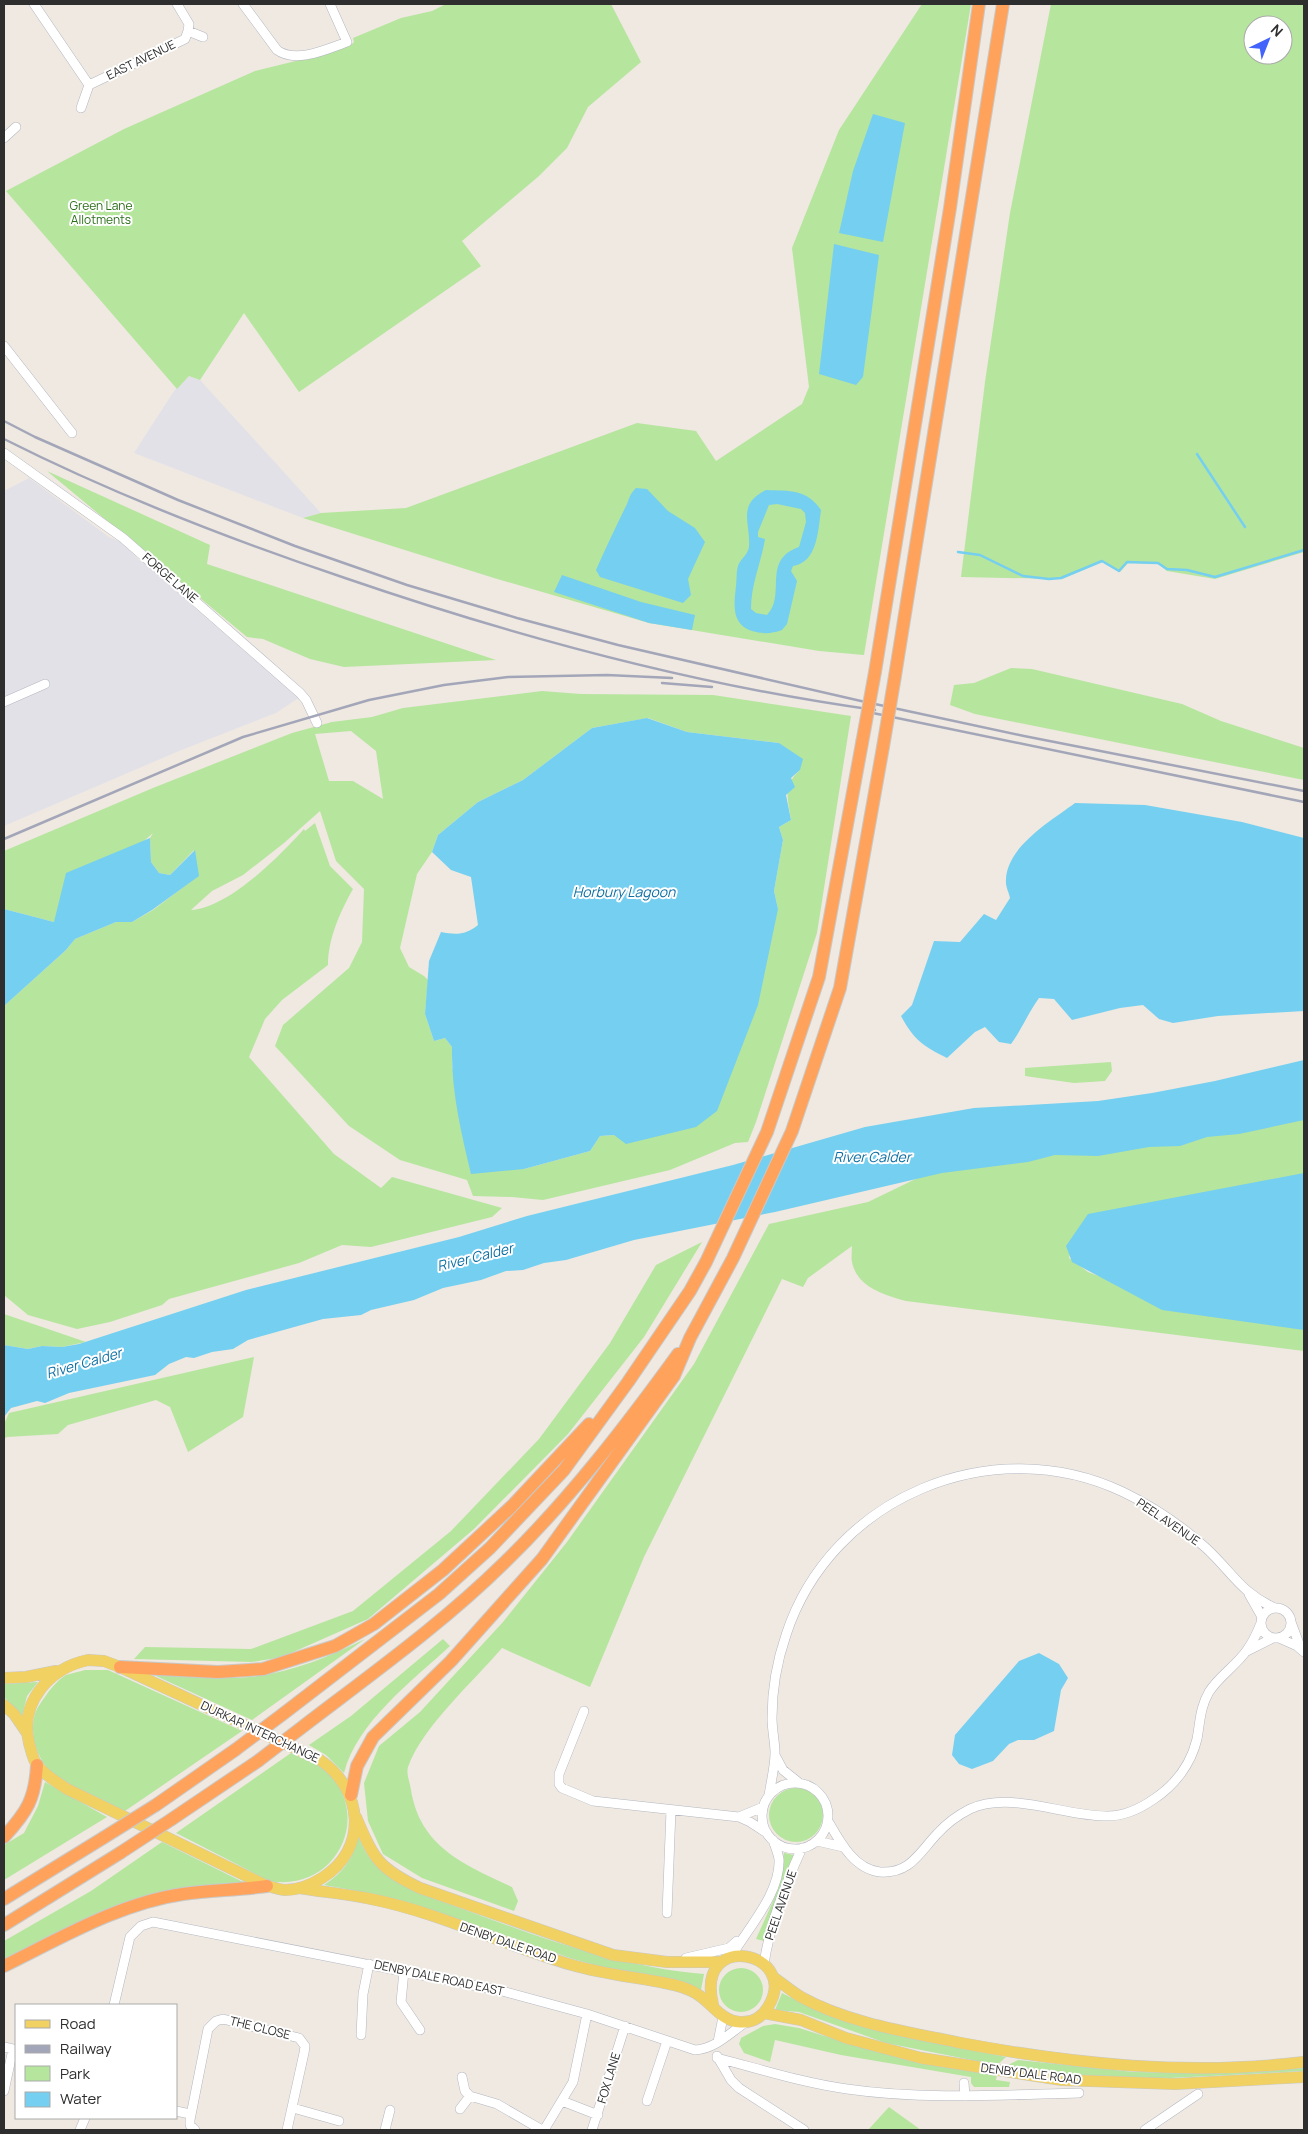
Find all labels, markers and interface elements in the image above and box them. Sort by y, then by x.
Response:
north arrow [1243,15,1293,65]
text: N [1267,20,1287,41]
street label: EAST AVENUE [103,35,178,84]
park label: Green Lane Allotments [70,197,132,228]
street label: FORGE LANE [139,549,202,607]
water label: Horbury Lagoon [573,882,676,901]
water label: River Calder [833,1147,913,1166]
water label: River Calder [435,1237,517,1275]
water label: River Calder [44,1342,126,1382]
street label: PEEL AVENUE [1133,1494,1203,1549]
street label: DURKAR INTERCHANGE [198,1697,322,1767]
street label: PEEL AVENUE [761,1867,801,1942]
street label: DENBY DALE ROAD [458,1918,559,1967]
street label: DENBY DALE ROAD EAST [373,1955,506,2000]
legend [15,2004,178,2119]
street label: THE CLOSE [228,2012,292,2043]
text: Road [60,2013,96,2034]
text: Railway [60,2038,112,2059]
street label: FOX LANE [593,2050,624,2105]
street label: DENBY DALE ROAD [980,2059,1082,2088]
text: Park [60,2063,90,2084]
text: Water [60,2088,102,2109]

